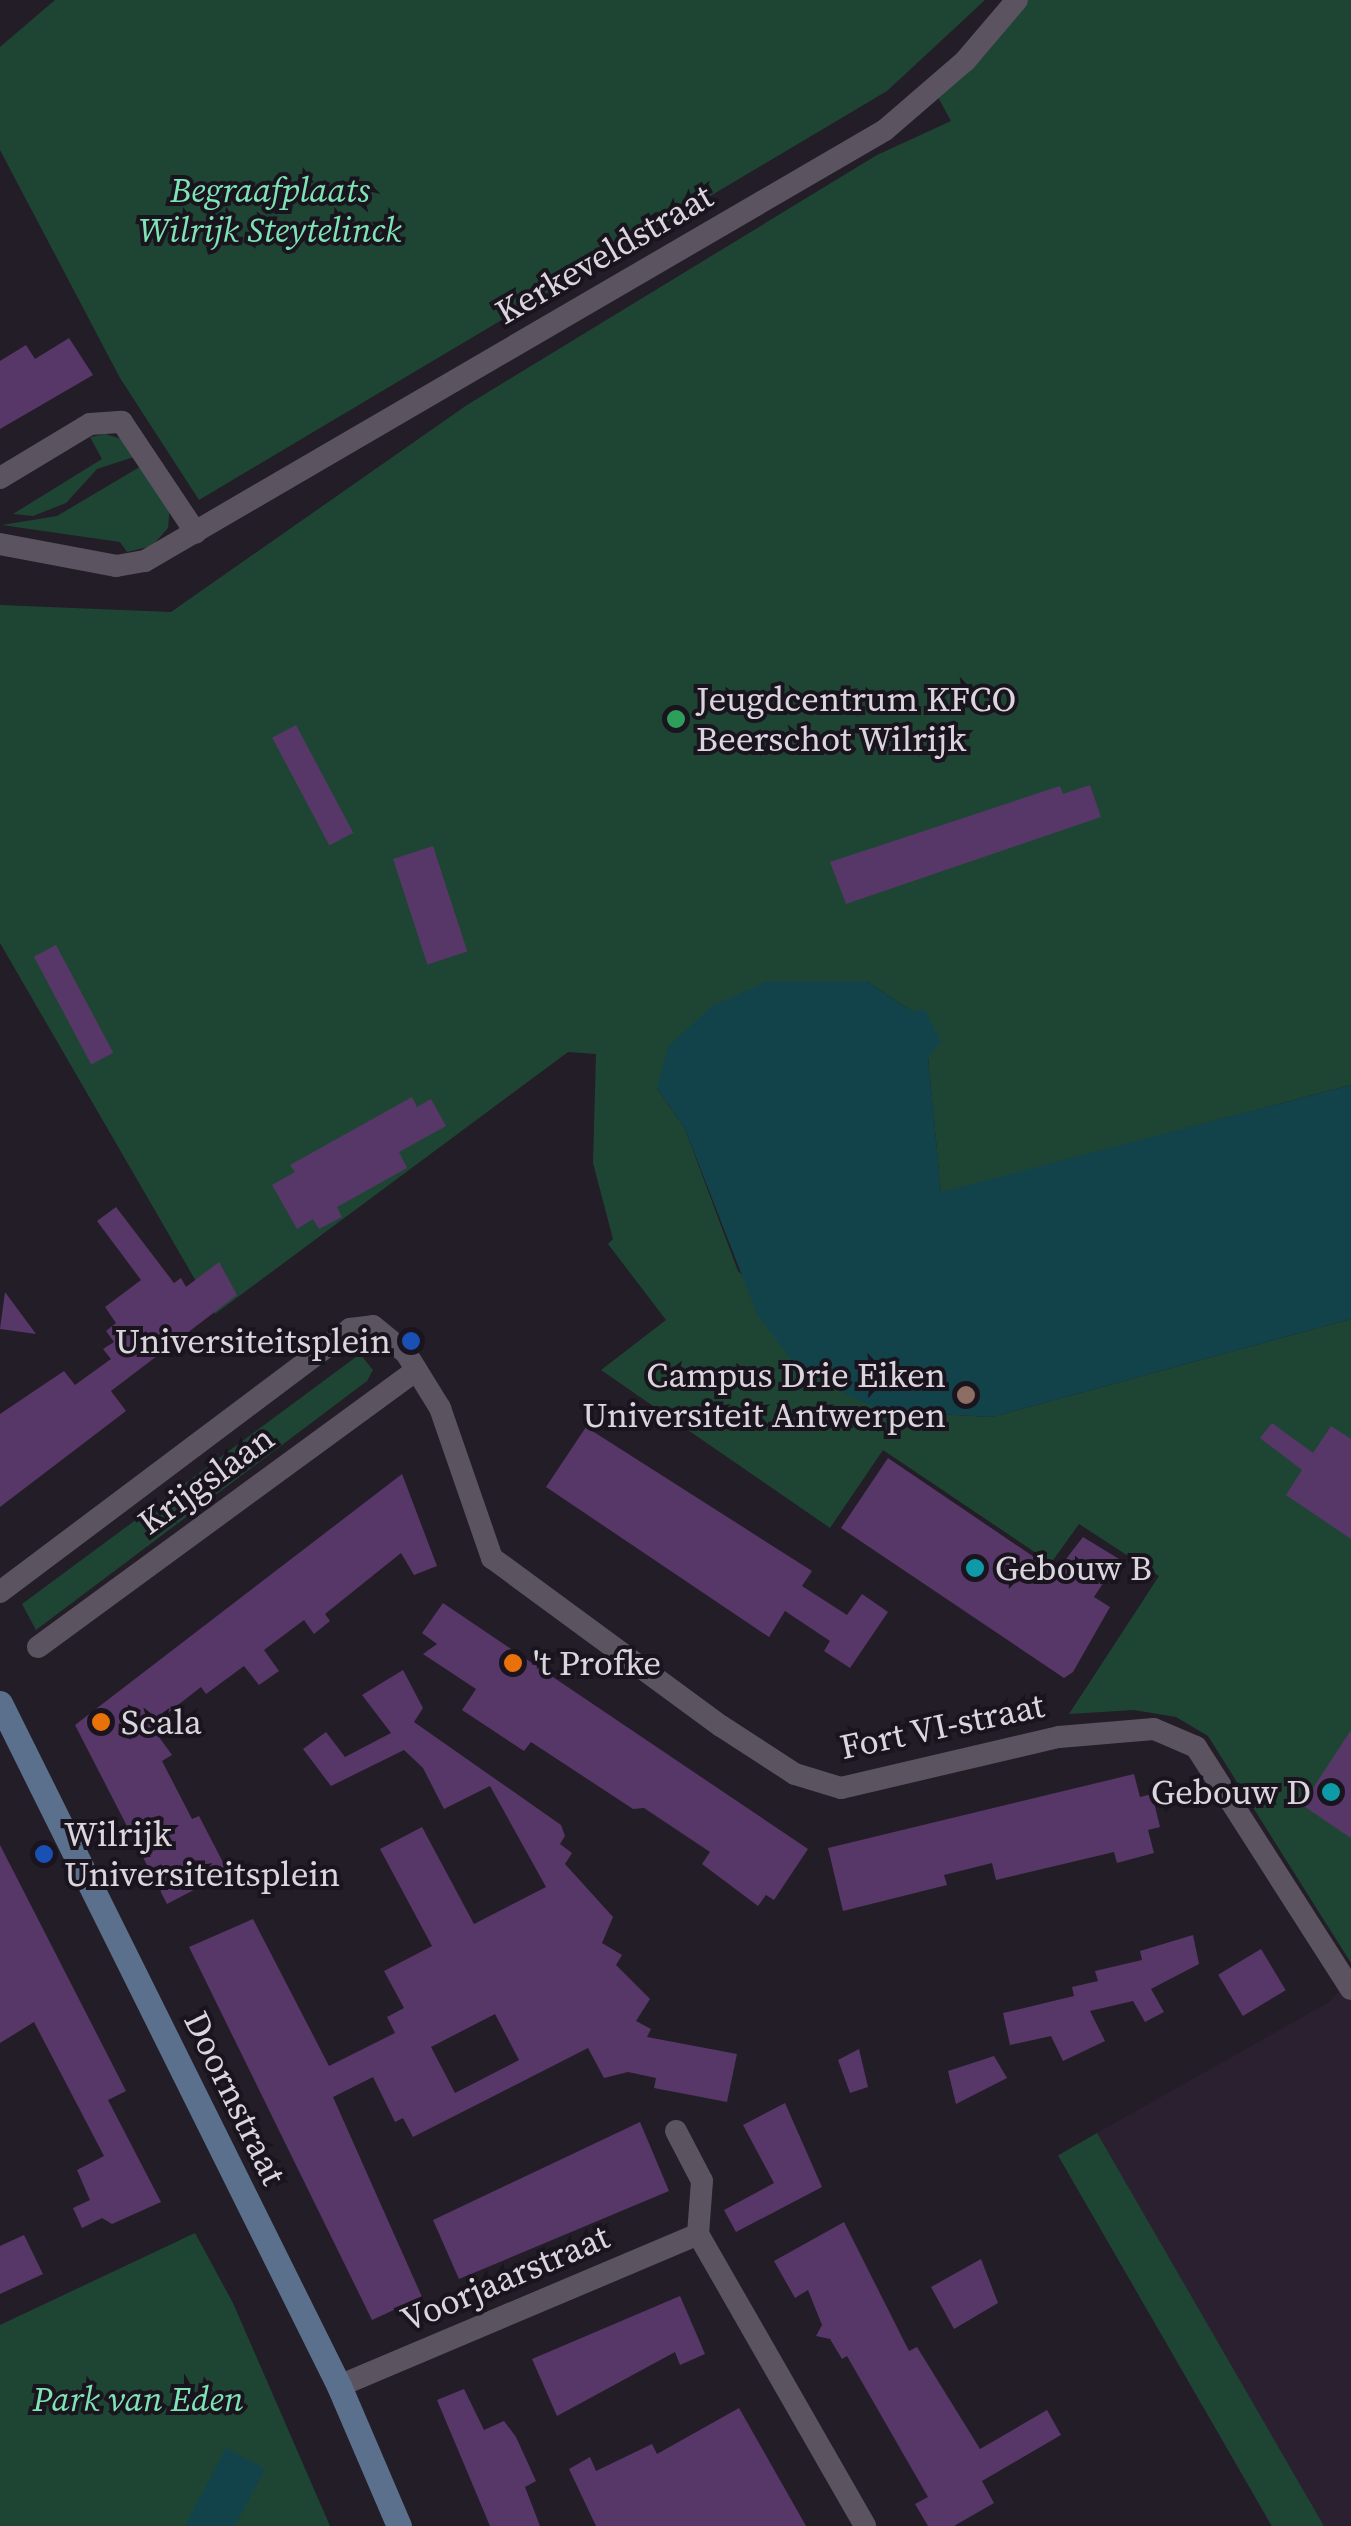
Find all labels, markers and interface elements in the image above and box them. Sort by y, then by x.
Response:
park label: Begraafplaats Wilrijk Steytelinck [138,169,402,251]
street label: Kerkeveldstraat [488,175,720,333]
place label: Jeugdcentrum KFCO Beerschot Wilrijk [696,678,1016,760]
marker: Jeugdcentrum KFCO Beerschot Wilrijk [665,708,687,730]
place label: Universiteitsplein [115,1320,391,1362]
marker: Universiteitsplein [400,1330,422,1352]
place label: Campus Drie Eiken Universiteit Antwerpen [582,1354,946,1436]
marker: Campus Drie Eiken Universiteit Antwerpen [955,1384,977,1406]
street label: Krijgslaan [130,1417,282,1543]
place label: Gebouw B [995,1547,1152,1589]
marker: Gebouw B [964,1557,986,1579]
place label: 't Profke [533,1642,661,1684]
marker: 't Profke [502,1652,524,1674]
street label: Fort VI-straat [836,1684,1048,1768]
place label: Scala [121,1701,202,1743]
marker: Scala [90,1711,112,1733]
place label: Gebouw D [1151,1771,1311,1813]
marker: Gebouw D [1320,1781,1342,1803]
place label: Wilrijk Universiteitsplein [64,1813,340,1895]
marker: Wilrijk Universiteitsplein [33,1843,55,1865]
street label: Doornstraat [175,2005,295,2191]
street label: Voorjaarstraat [395,2215,615,2341]
park label: Park van Eden [33,2378,243,2420]

